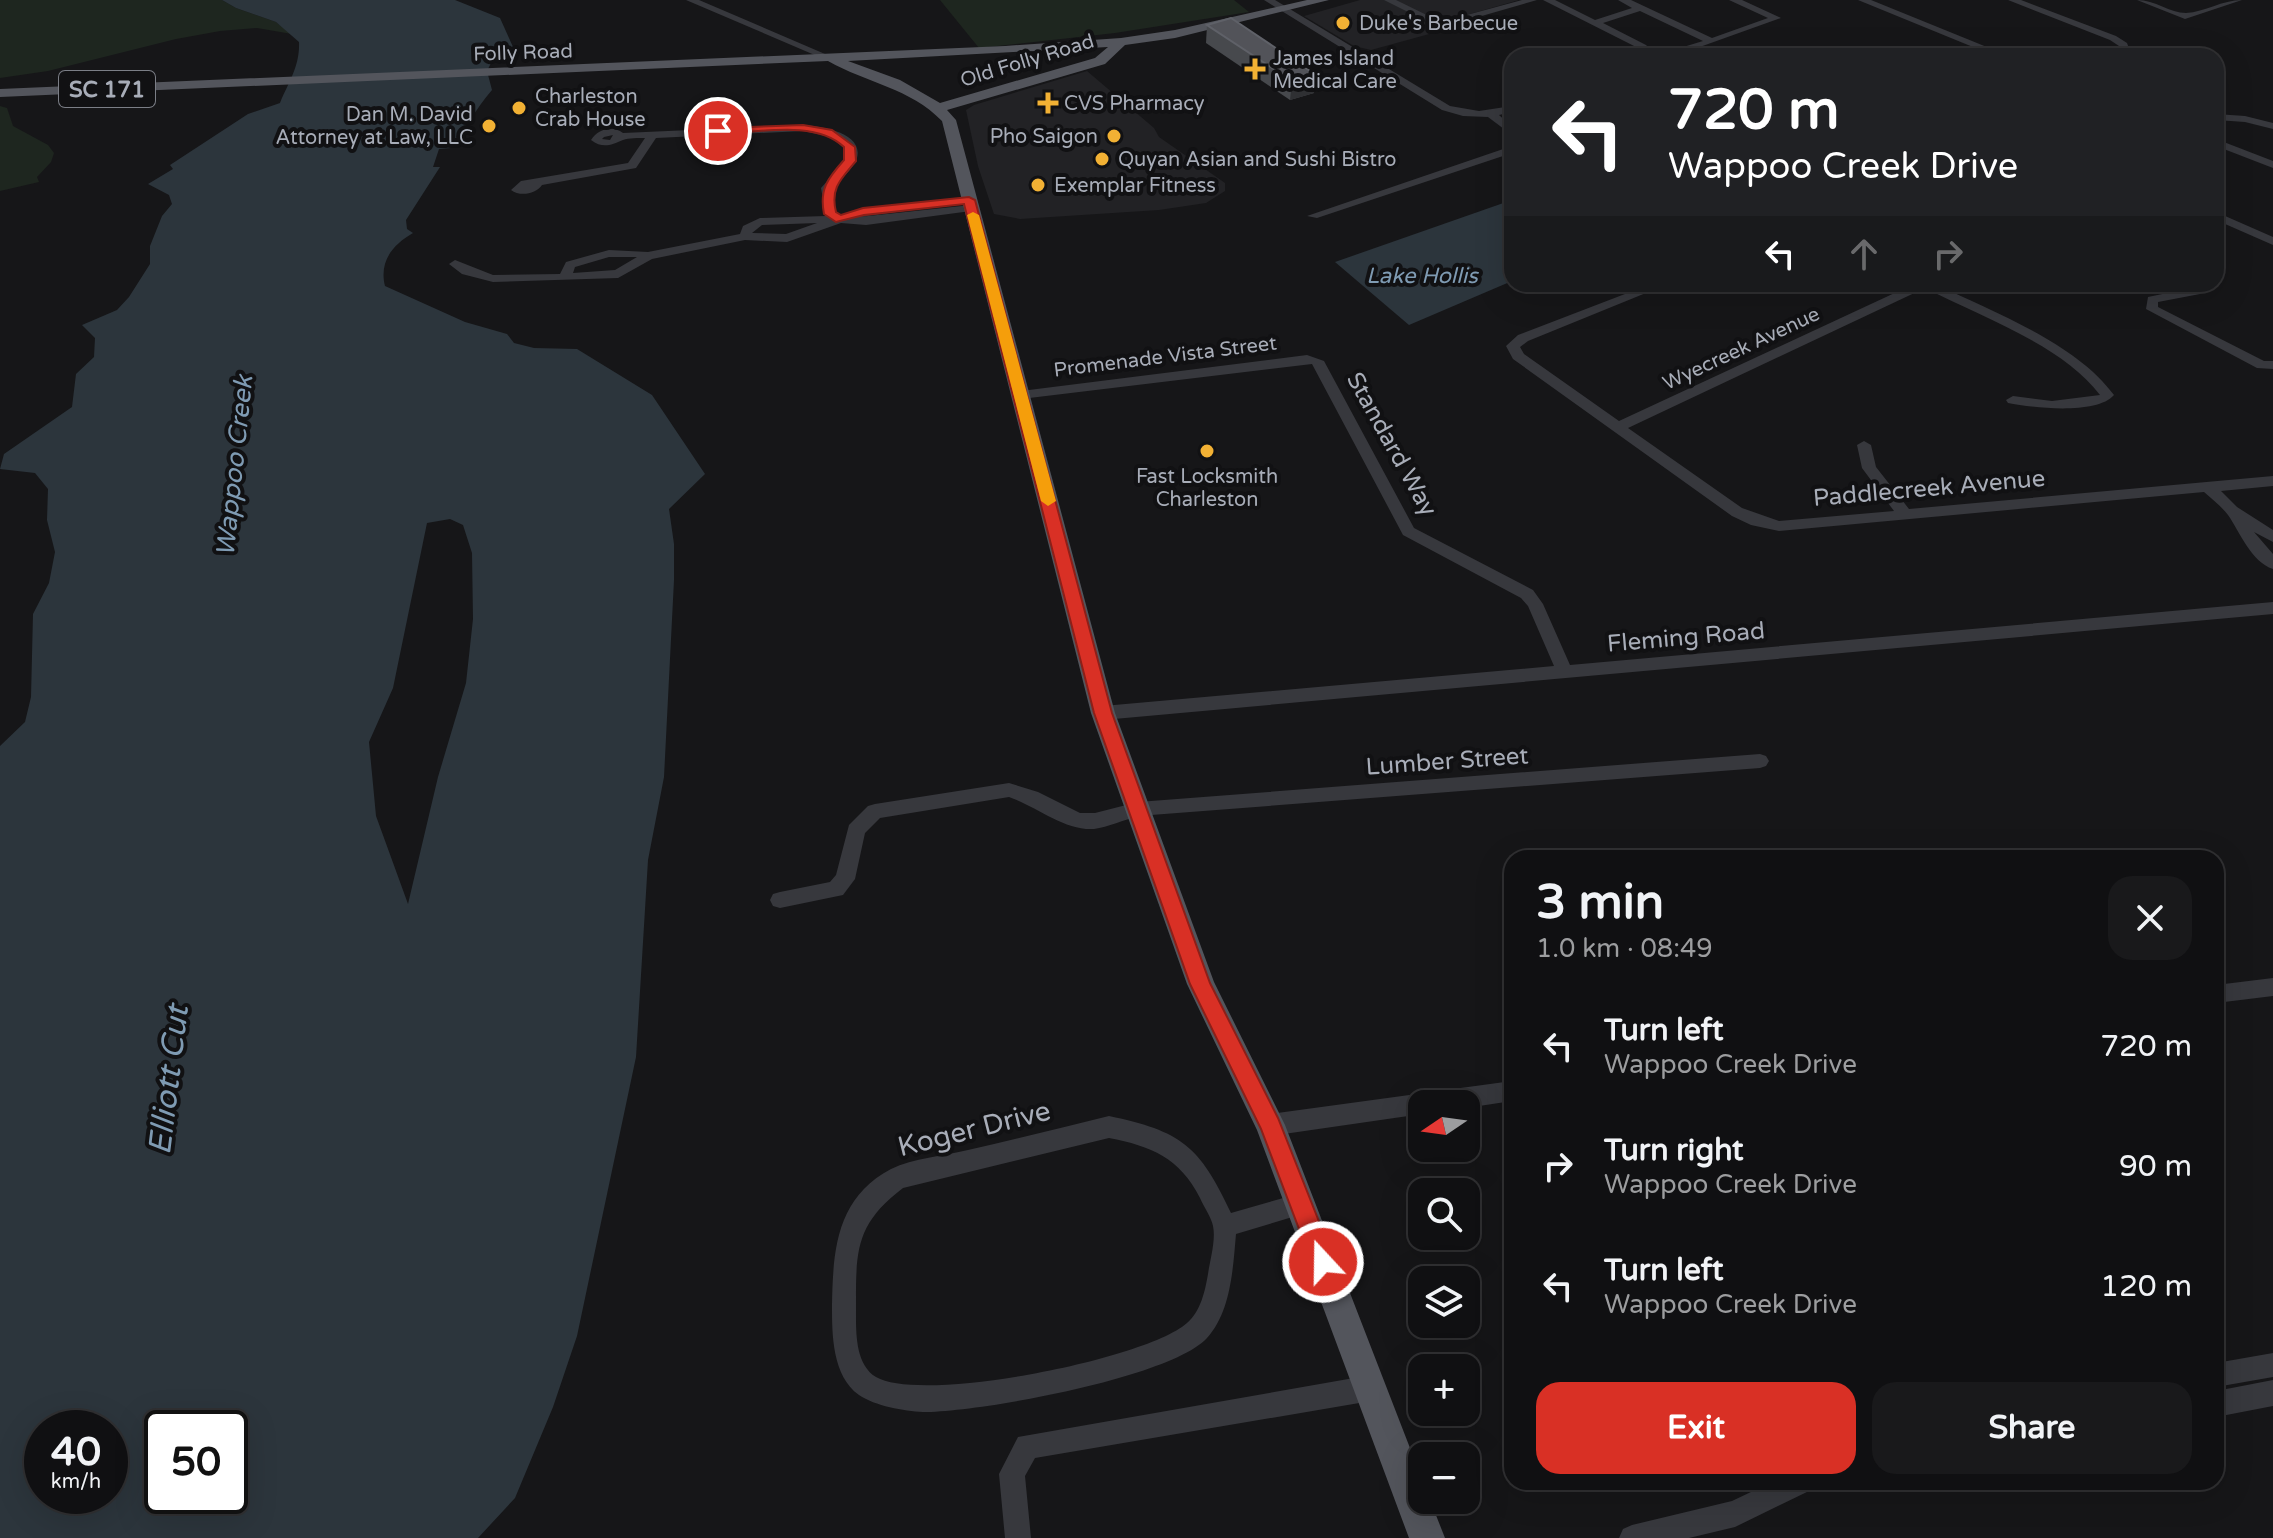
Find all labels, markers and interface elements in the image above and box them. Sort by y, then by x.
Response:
place label: Duke's Barbecue [1359,12,1518,36]
marker: Duke's Barbecue [1334,14,1352,32]
street label: Old Folly Road [958,29,1097,93]
street label: Folly Road [473,39,573,67]
place label: James Island Medical Care [1273,47,1397,94]
marker: James Island Medical Care [1244,58,1266,80]
road number: SC 171 [59,71,155,107]
text: 720 m [1668,77,1839,144]
icon: left [1536,80,1640,184]
place label: Charleston Crab House [535,85,646,132]
place label: CVS Pharmacy [1064,92,1205,116]
marker: CVS Pharmacy [1039,94,1057,112]
pin [684,97,752,165]
marker: Charleston Crab House [510,99,528,117]
place label: Dan M. David Attorney at Law, LLC [275,103,473,150]
icon: arrive [696,109,740,153]
marker: Dan M. David Attorney at Law, LLC [480,117,498,135]
place label: Pho Saigon [990,125,1098,149]
marker: Pho Saigon [1105,127,1123,145]
text: Wappoo Creek Drive [1668,145,2018,188]
place label: Quyan Asian and Sushi Bistro [1118,148,1397,172]
marker: Quyan Asian and Sushi Bistro [1093,150,1111,168]
place label: Exemplar Fitness [1054,174,1216,198]
marker: Exemplar Fitness [1029,176,1047,194]
icon: left [1758,232,1802,276]
icon: ahead [1842,232,1886,276]
icon: right [1926,232,1970,276]
water label: Lake Hollis [1366,263,1479,289]
street label: Wyecreek Avenue [1659,302,1824,396]
street label: Promenade Vista Street [1052,331,1278,383]
street label: Standard Way [1340,367,1443,521]
water label: Wappoo Creek [210,372,260,558]
marker: Fast Locksmith Charleston [1198,442,1216,460]
street label: Paddlecreek Avenue [1812,464,2046,513]
place label: Fast Locksmith Charleston [1136,465,1278,512]
street label: Fleming Road [1606,616,1766,659]
street label: Lumber Street [1365,741,1529,782]
text: 3 min [1536,874,1664,932]
button: close [2108,876,2192,960]
text: 1.0 km · 08:49 [1536,933,1713,964]
water label: Elliott Cut [141,1000,197,1157]
text: Turn left [1604,1012,1723,1049]
icon: left [1536,1024,1580,1068]
text: 720 m [2100,1028,2192,1065]
text: Wappoo Creek Drive [1604,1049,1857,1080]
north arrow [1408,1090,1480,1162]
map controls [1408,1090,1480,1514]
street label: Koger Drive [894,1094,1054,1164]
text: Turn right [1604,1132,1744,1169]
icon: right [1536,1144,1580,1188]
text: 90 m [2119,1148,2192,1185]
text: Wappoo Creek Drive [1604,1169,1857,1200]
button: search [1408,1178,1480,1250]
position arrow [1281,1220,1365,1304]
text: Turn left [1604,1252,1723,1289]
icon: left [1536,1264,1580,1308]
button: layers [1408,1266,1480,1338]
text: 120 m [2100,1268,2192,1305]
text: Wappoo Creek Drive [1604,1289,1857,1320]
button: + [1408,1354,1480,1426]
button: Exit [1536,1382,1856,1474]
button: Share [1872,1382,2192,1474]
speed limit sign: 50 [144,1410,248,1514]
text: 40 [51,1428,101,1476]
button: − [1408,1442,1480,1514]
text: km/h [51,1470,101,1494]

